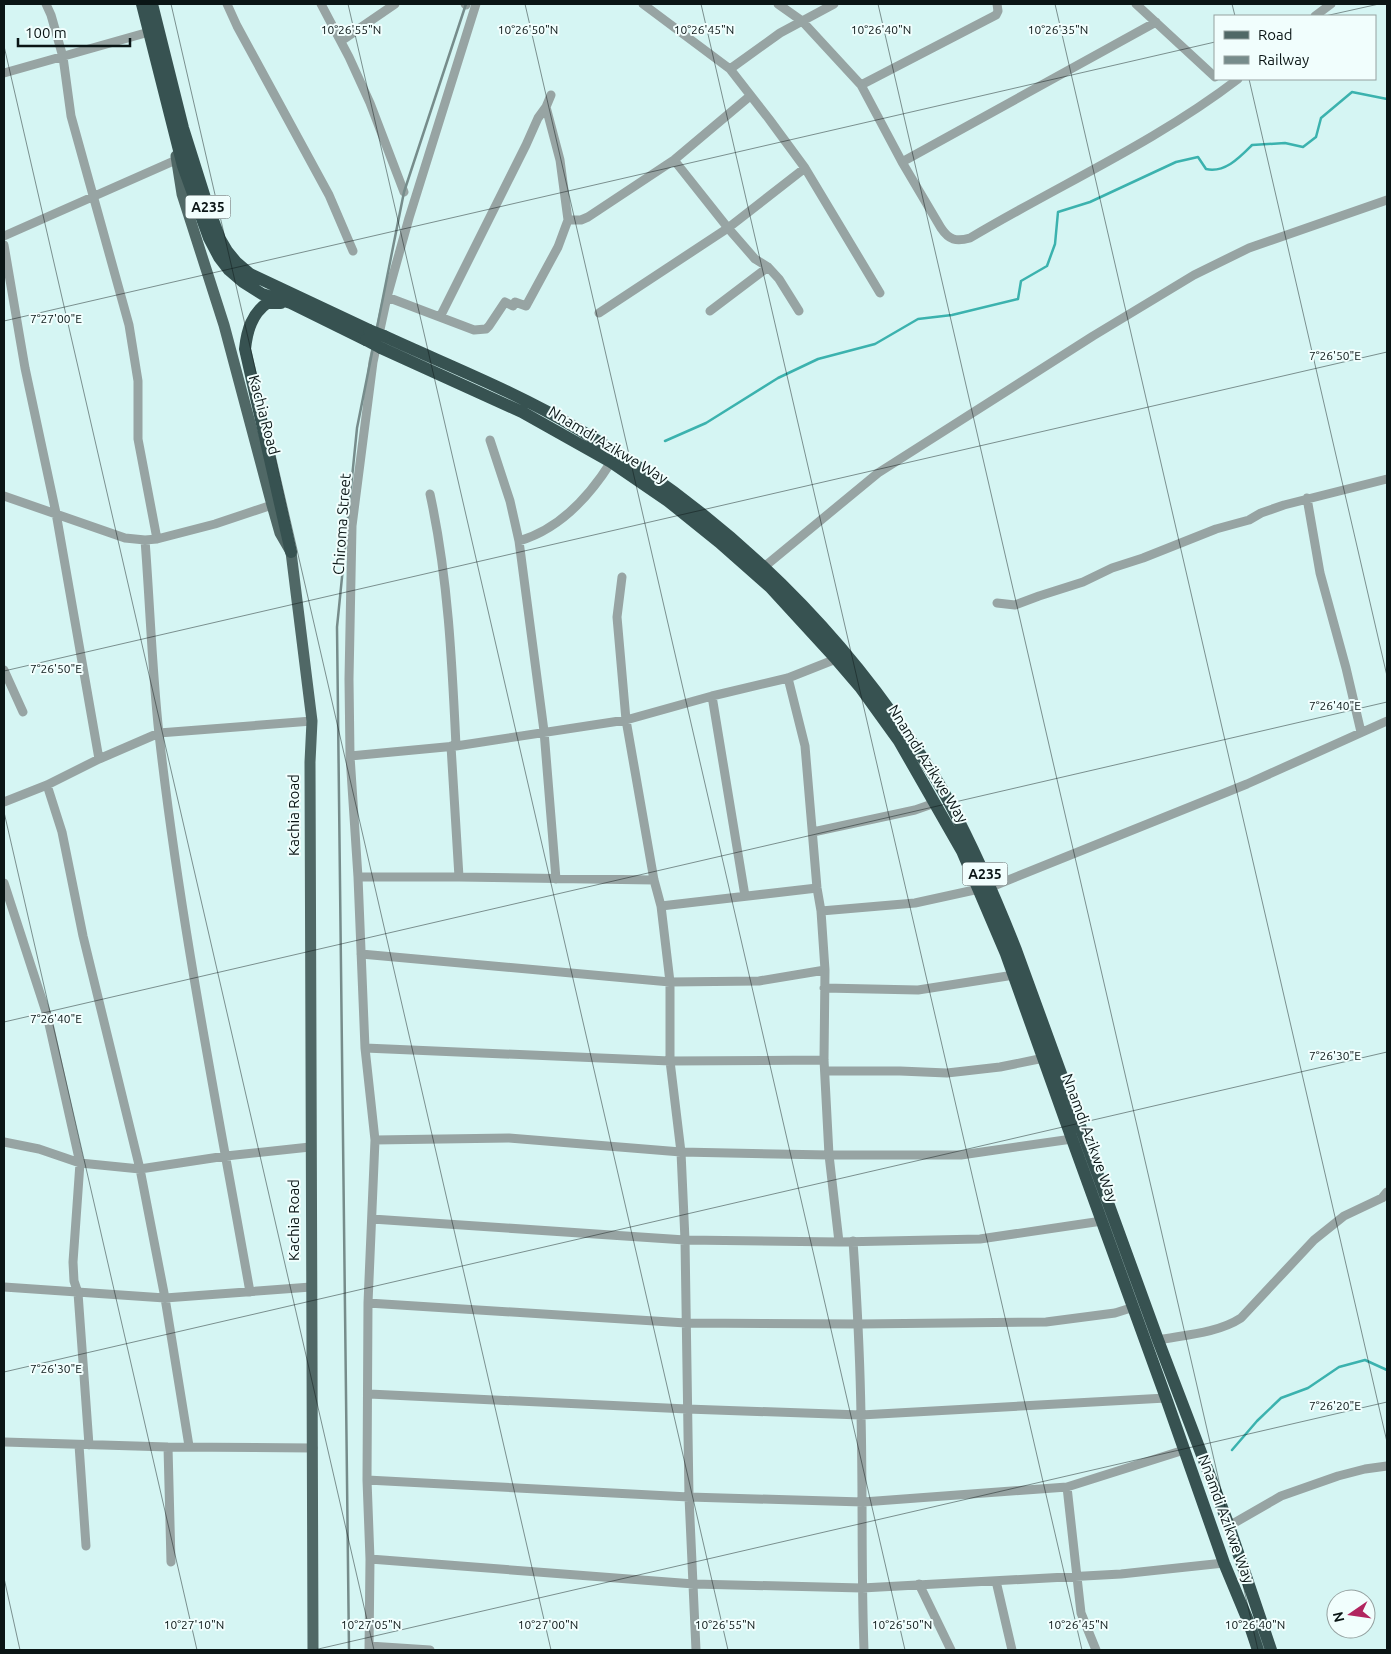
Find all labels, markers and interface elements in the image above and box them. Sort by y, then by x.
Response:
scale bar [18,15,130,47]
legend [1214,15,1376,80]
text: 10°26'55"N [321,23,381,36]
text: 10°26'50"N [498,23,558,36]
text: 10°26'45"N [674,23,734,36]
text: 10°26'40"N [851,23,911,36]
text: 10°26'35"N [1028,23,1088,36]
text: 100 m [25,24,67,41]
text: Road [1258,26,1293,43]
text: Railway [1258,51,1309,68]
road number: A235 [186,196,230,218]
text: 7°27'00"E [30,312,82,325]
text: 7°26'50"E [1309,349,1361,362]
street label: Kachia Road [246,373,283,457]
street label: Nnamdi Azikwe Way [546,402,671,487]
street label: Chiroma Street [329,472,354,575]
text: 7°26'50"E [30,662,82,675]
text: 7°26'40"E [1309,699,1361,712]
street label: Nnamdi Azikwe Way [885,702,972,826]
street label: Kachia Road [285,774,302,856]
road number: A235 [962,862,1008,886]
text: 7°26'40"E [30,1012,82,1025]
text: 7°26'30"E [1309,1049,1361,1062]
street label: Nnamdi Azikwe Way [1059,1071,1122,1205]
street label: Kachia Road [285,1179,302,1261]
text: 7°26'30"E [30,1362,82,1375]
text: 7°26'20"E [1309,1399,1361,1412]
street label: Nnamdi Azikwe Way [1195,1452,1258,1586]
north arrow [1326,1589,1376,1639]
text: N [1329,1610,1347,1624]
text: 10°27'10"N [164,1618,224,1631]
text: 10°27'05"N [341,1618,401,1631]
text: 10°27'00"N [518,1618,578,1631]
text: 10°26'55"N [695,1618,755,1631]
text: 10°26'50"N [872,1618,932,1631]
text: 10°26'45"N [1048,1618,1108,1631]
text: 10°26'40"N [1225,1618,1285,1631]

